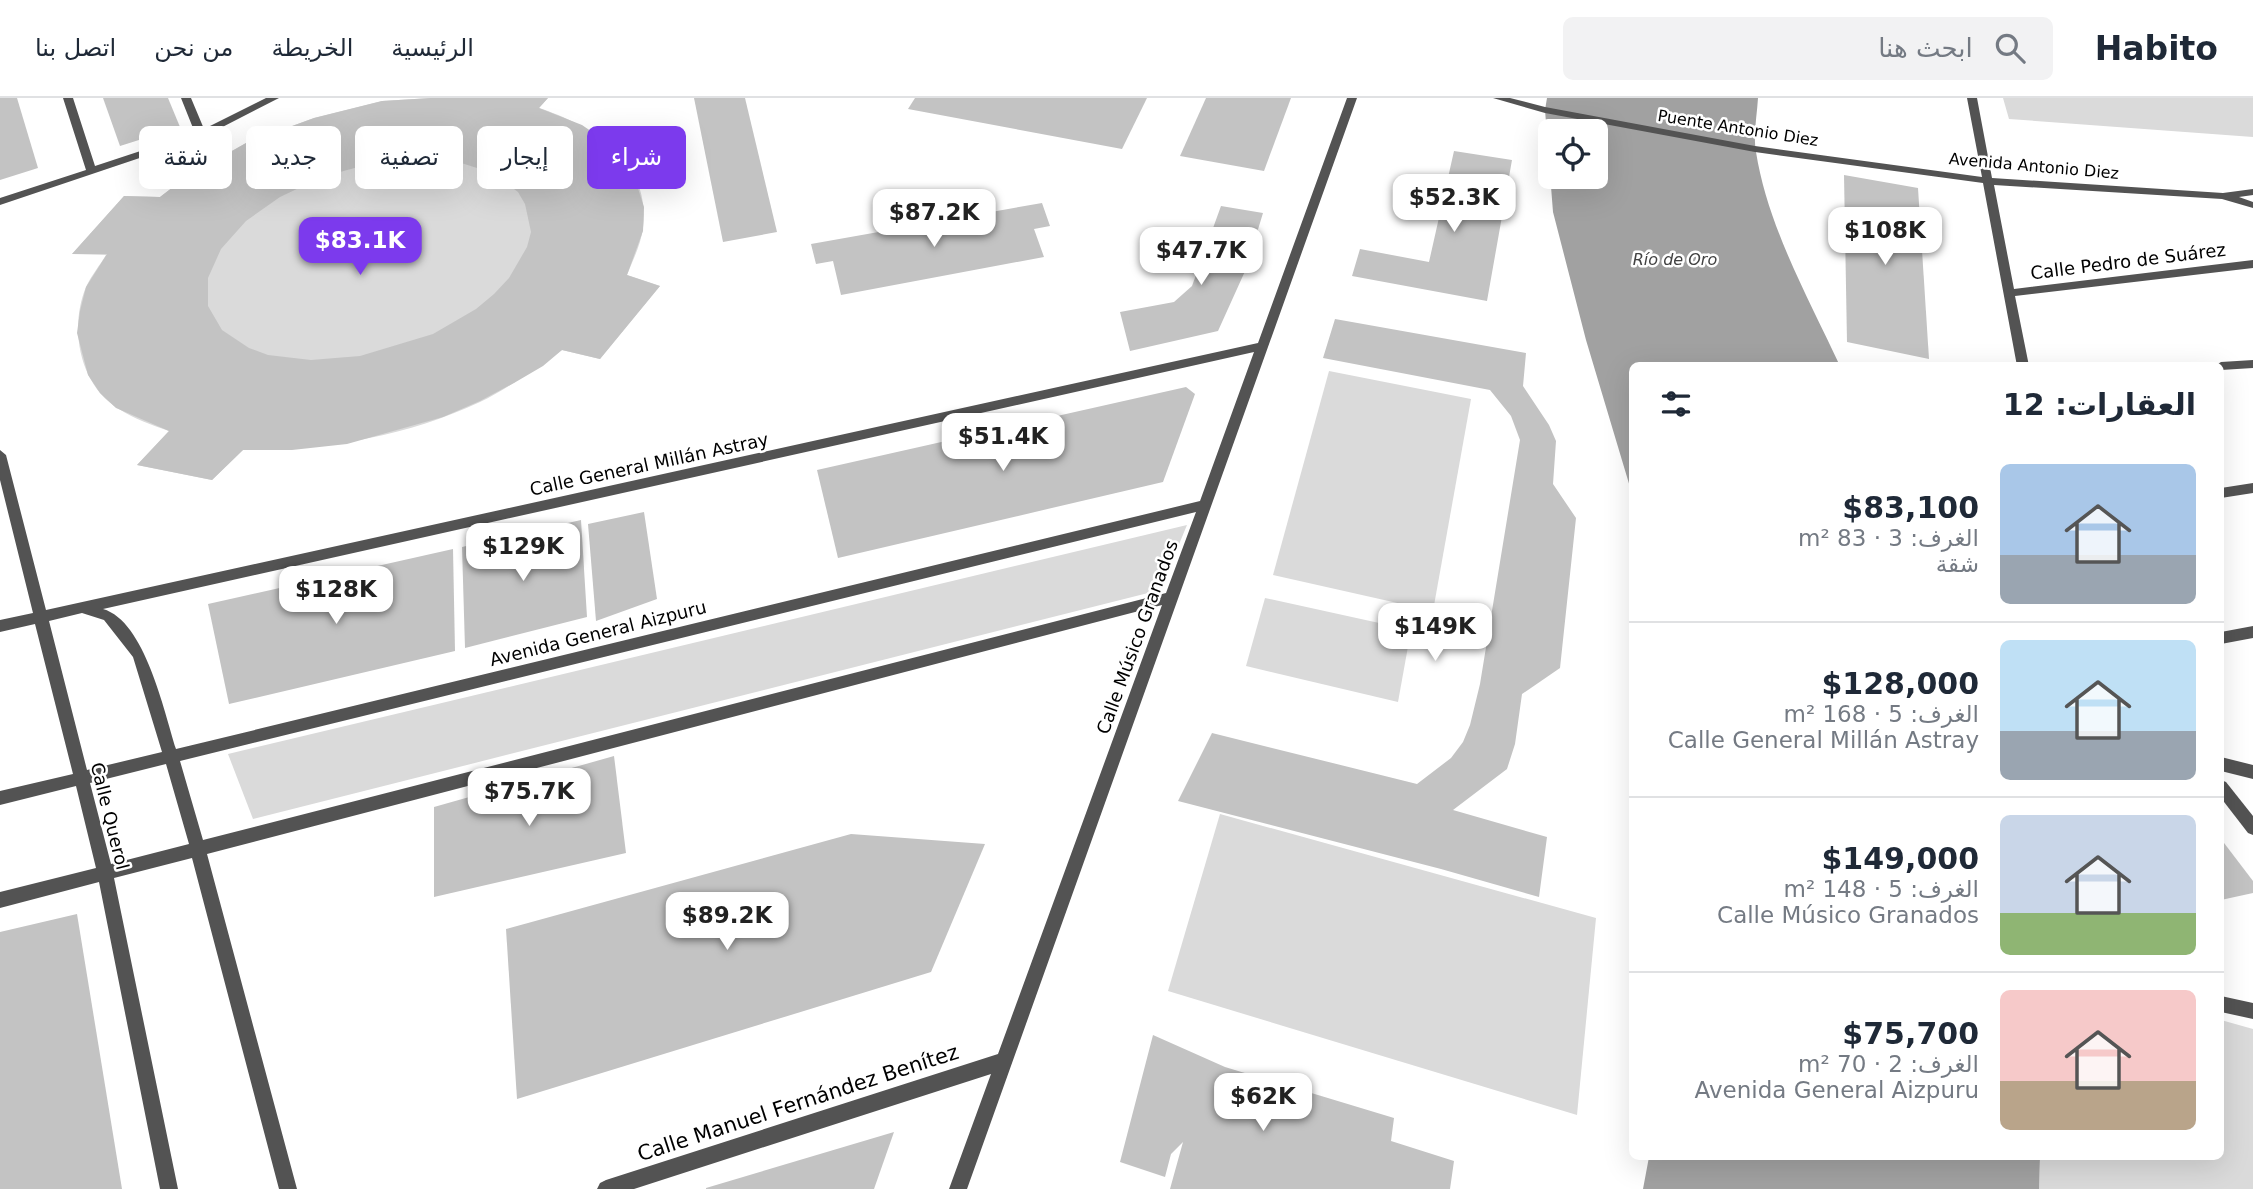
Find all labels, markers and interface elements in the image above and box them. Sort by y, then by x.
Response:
search box [1563,17,2053,80]
icon: search [1991,29,2029,67]
text: Habito [2095,29,2218,68]
text: ابحث هنا [1878,33,1973,63]
text: اتصل بنا [35,34,116,62]
text: من نحن [154,34,233,62]
text: الخريطة [271,34,353,62]
text: الرئيسية [391,34,474,62]
street label: Puente Antonio Diez [1656,106,1820,150]
map controls [1538,119,1608,189]
button: locate [1538,119,1608,189]
chip: شقة [139,126,232,189]
chip: جديد [246,126,341,189]
chip: تصفية [355,126,463,189]
chip: إيجار [477,126,573,189]
chip: شراء [587,126,686,189]
street label: Avenida Antonio Diez [1948,149,2120,183]
pin: $52.3K [1397,174,1511,234]
text: $52.3K [1409,184,1499,210]
pin: $87.2K [877,190,991,249]
text: $87.2K [889,199,979,225]
pin: $108K [1836,208,1934,267]
text: $108K [1844,217,1926,243]
pin: $83.1K [303,218,417,277]
text: $83.1K [315,227,405,253]
pin: $47.7K [1144,228,1258,287]
text: $47.7K [1156,237,1246,263]
street label: Calle Pedro de Suárez [2029,239,2227,283]
water label: Río de Oro [1633,250,1717,269]
icon: filters [1657,385,1695,423]
text: العقارات: 12 [2003,387,2196,422]
pin: $51.4K [946,414,1060,473]
text: $51.4K [958,423,1048,449]
street label: Calle General Millán Astray [528,428,771,500]
text: $83,100 [1842,490,1979,525]
icon: home [2056,492,2140,576]
pin: $129K [474,524,572,583]
text: الغرف: 3 · 83 m² [1798,525,1979,551]
text: $129K [482,533,564,559]
street label: Calle Músico Granados [1092,537,1182,737]
text: شقة [1936,551,1979,577]
pin: $128K [287,566,385,626]
text: $128K [295,576,377,602]
street label: Avenida General Aizpuru [487,596,709,670]
pin: $149K [1386,603,1484,663]
text: $149K [1394,613,1476,639]
text: $128,000 [1821,666,1979,701]
icon: home [2056,668,2140,752]
text: الغرف: 5 · 168 m² [1783,701,1979,727]
text: Calle General Millán Astray [1668,727,1979,753]
street label: Calle Querol [86,760,134,872]
pin: $75.7K [472,768,586,828]
text: $75.7K [484,778,574,804]
text: $149,000 [1821,841,1979,876]
icon: home [2056,843,2140,927]
text: الغرف: 5 · 148 m² [1783,876,1979,902]
pin: $89.2K [670,892,784,952]
text: $89.2K [682,902,772,928]
text: Calle Músico Granados [1717,902,1979,928]
text: $75,700 [1842,1016,1979,1051]
icon: home [2056,1018,2140,1102]
street label: Calle Manuel Fernández Benítez [634,1040,962,1166]
text: الغرف: 2 · 70 m² [1798,1051,1979,1077]
pin: $62K [1222,1074,1304,1133]
text: Avenida General Aizpuru [1695,1077,1979,1103]
text: $62K [1230,1083,1296,1109]

